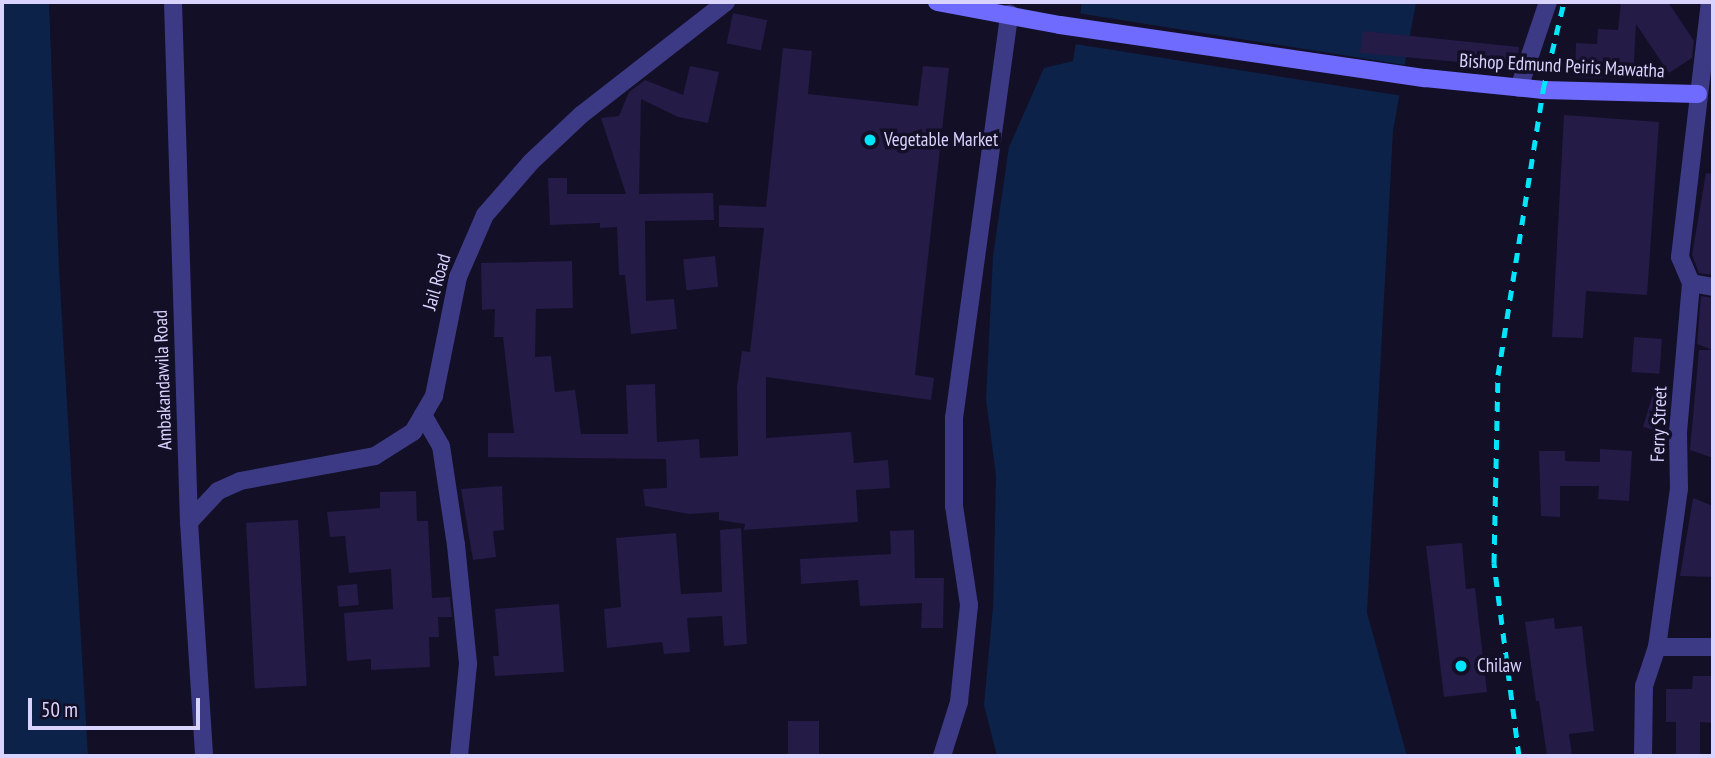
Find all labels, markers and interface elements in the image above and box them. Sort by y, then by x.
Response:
street label: Bishop Edmund Peiris Mawatha [1459,49,1665,83]
place label: Vegetable Market [884,129,998,151]
marker: Vegetable Market [862,132,878,148]
street label: Jail Road [418,251,456,313]
street label: Ambakandawila Road [149,310,177,450]
street label: Ferry Street [1646,385,1672,463]
place label: Chilaw [1477,655,1521,677]
marker: Chilaw [1451,656,1471,676]
scale bar [32,684,203,728]
text: 50 m [41,696,78,723]

